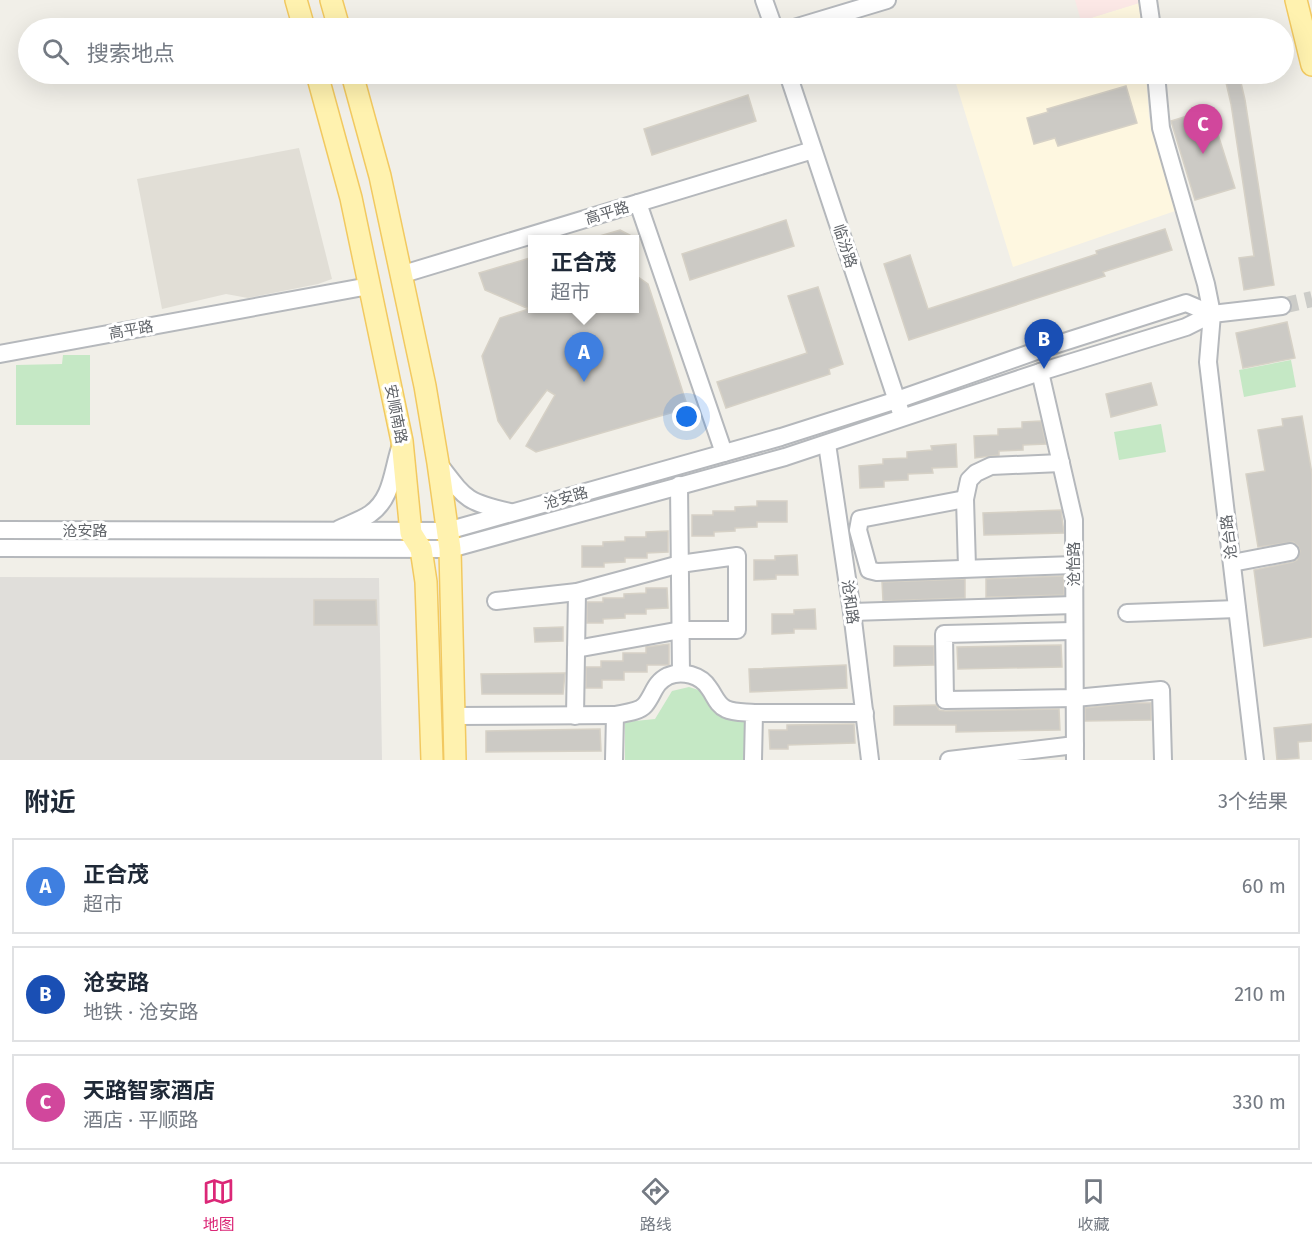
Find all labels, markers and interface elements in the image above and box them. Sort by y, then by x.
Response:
search box [18,18,1294,84]
icon: search [39,35,72,68]
text: 搜索地点 [87,40,175,67]
pin: C [1184,104,1222,154]
street label: 高平路 [583,198,631,228]
street label: 临汾路 [829,222,861,270]
popup [528,235,639,313]
text: 正合茂 [550,249,617,276]
text: 超市 [550,280,590,304]
street label: 高平路 [107,317,155,343]
pin: B [1024,320,1064,369]
pin: A [564,332,604,382]
street label: 安顺南路 [381,383,411,445]
your location [672,402,701,431]
street label: 沧安路 [542,483,590,513]
street label: 沧台路 [1217,514,1241,560]
street label: 沧安路 [62,522,108,540]
street label: 沧怡路 [1065,541,1083,587]
street label: 沧和路 [838,578,862,626]
text: 附近 [24,787,76,818]
text: 3个结果 [1218,789,1288,813]
text: 正合茂 [83,861,149,888]
text: A [40,874,51,898]
text: 60 m [1242,874,1286,898]
text: 超市 [83,892,123,916]
text: 沧安路 [83,969,149,996]
text: B [39,982,52,1006]
text: 210 m [1234,982,1286,1006]
text: 地铁 · 沧安路 [83,1000,198,1024]
text: 天路智家酒店 [83,1077,215,1104]
text: C [40,1090,51,1114]
text: 330 m [1232,1090,1286,1114]
text: 酒店 · 平顺路 [83,1108,198,1132]
tab: 地图 [202,1175,235,1235]
tab: 路线 [639,1175,672,1235]
tab: 收藏 [1077,1175,1110,1235]

